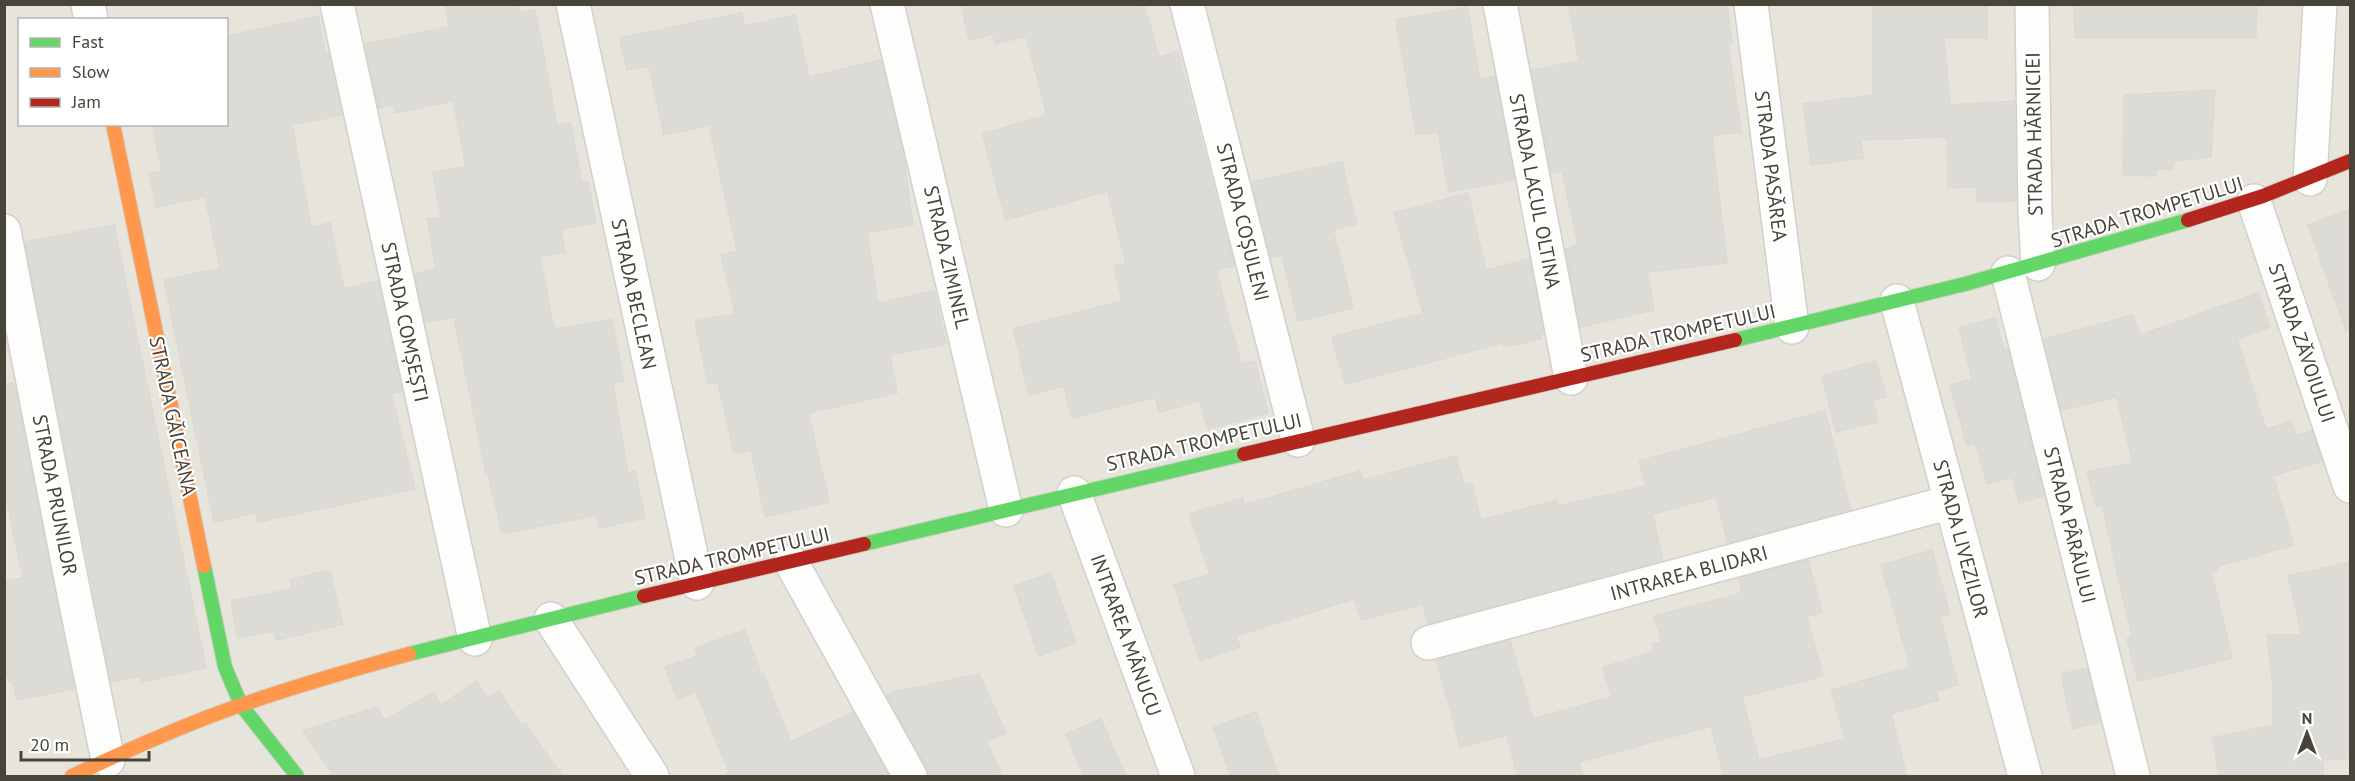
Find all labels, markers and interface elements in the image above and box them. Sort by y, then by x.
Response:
legend [18,18,228,126]
text: Fast [72,30,104,53]
street label: STRADA HĂRNICIEI [2020,52,2048,216]
text: Slow [72,60,110,83]
street label: STRADA PASĂREA [1749,89,1793,243]
text: Jam [71,90,101,113]
street label: STRADA LACUL OLTINA [1503,91,1567,291]
street label: STRADA COȘULENI [1211,140,1275,304]
street label: STRADA TROMPETULUI [2048,170,2246,254]
street label: STRADA ZIMINEL [918,183,976,331]
street label: STRADA BECLEAN [605,216,663,372]
street label: STRADA COMȘEȘTI [375,240,435,404]
street label: STRADA ZĂVOIULUI [2263,260,2341,426]
street label: STRADA TROMPETULUI [1578,298,1778,368]
street label: STRADA GĂICEANA [143,334,203,498]
street label: STRADA TROMPETULUI [1104,407,1304,477]
street label: STRADA PRUNILOR [27,412,83,578]
street label: STRADA PÂRÂULUI [2038,444,2102,606]
street label: STRADA LIVEZILOR [1927,457,1995,621]
street label: STRADA TROMPETULUI [632,521,832,591]
street label: INTRAREA BLIDARI [1607,539,1771,607]
street label: INTRAREA MÂNUCU [1085,550,1167,720]
north arrow [2277,703,2337,763]
text: N [2302,708,2312,728]
scale bar [21,724,148,762]
text: 20 m [30,733,69,756]

